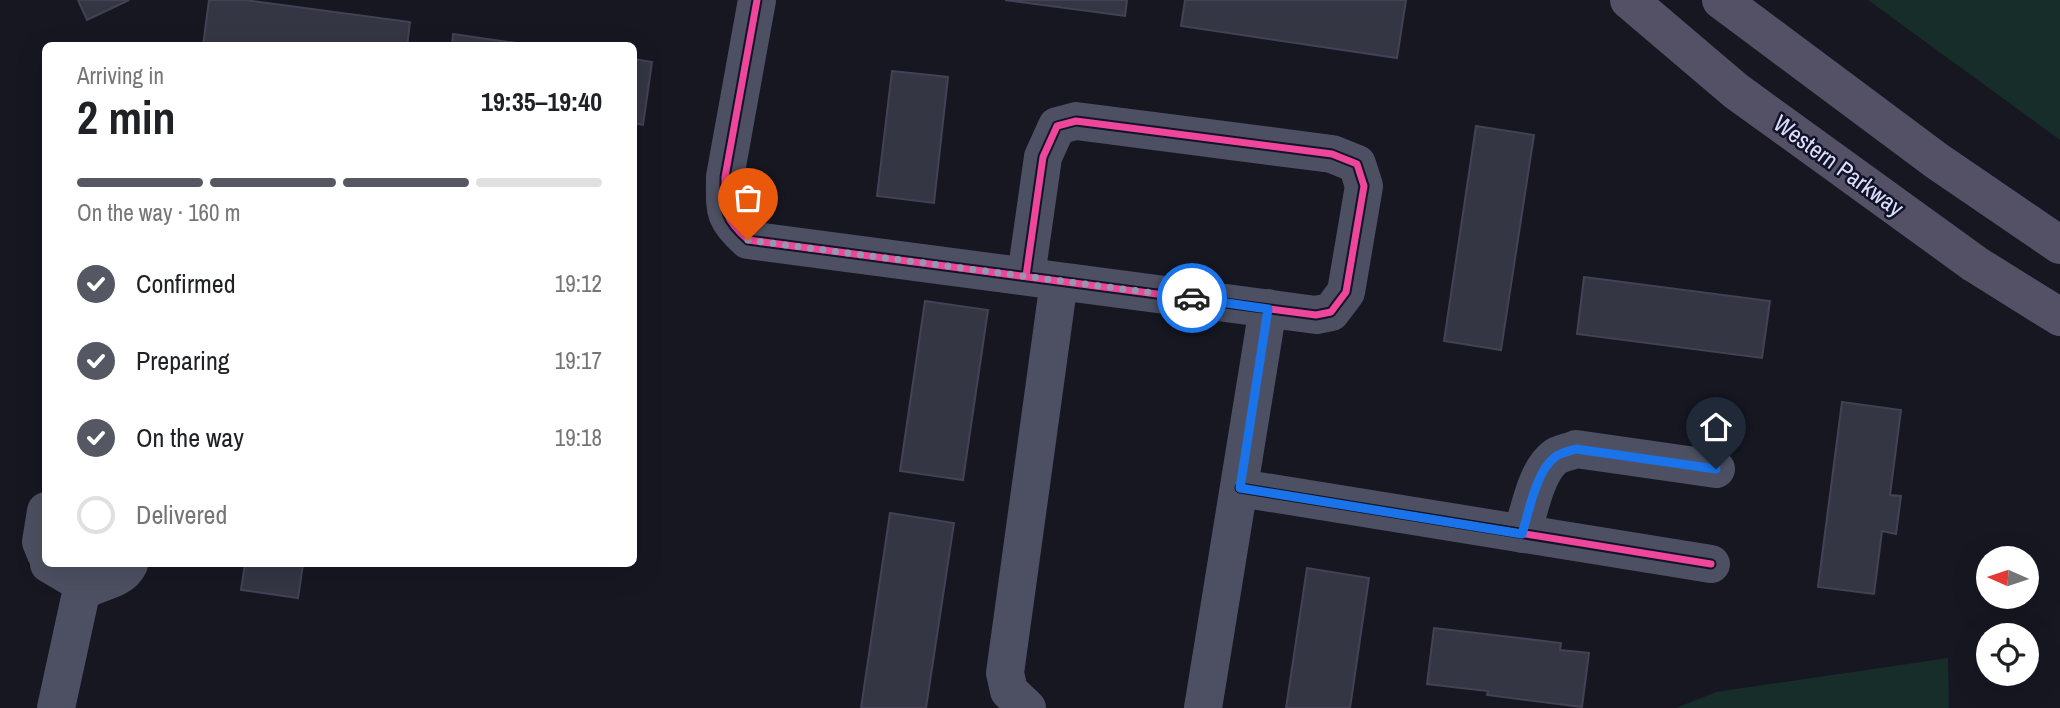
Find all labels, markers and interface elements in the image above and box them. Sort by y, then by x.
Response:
text: Arriving in [77,60,164,91]
text: 19:35–19:40 [481,84,602,119]
text: 2 min [77,86,176,148]
street label: Western Parkway [1767,107,1911,223]
pin [718,168,778,240]
icon: bag [729,179,767,217]
text: On the way · 160 m [77,197,241,228]
courier [1157,263,1227,333]
icon: check [77,265,115,303]
text: Confirmed [136,266,236,301]
text: 19:12 [555,268,602,299]
icon: car [1173,279,1211,317]
icon: check [77,342,115,380]
text: Preparing [136,343,230,378]
text: 19:17 [555,345,602,376]
pin [1686,397,1746,469]
icon: home [1697,408,1735,446]
icon: check [77,419,115,457]
text: On the way [136,420,244,455]
text: 19:18 [555,422,602,453]
text: Delivered [136,497,227,532]
north arrow [1976,546,2039,609]
map controls [1976,546,2039,686]
button: locate [1976,623,2039,686]

